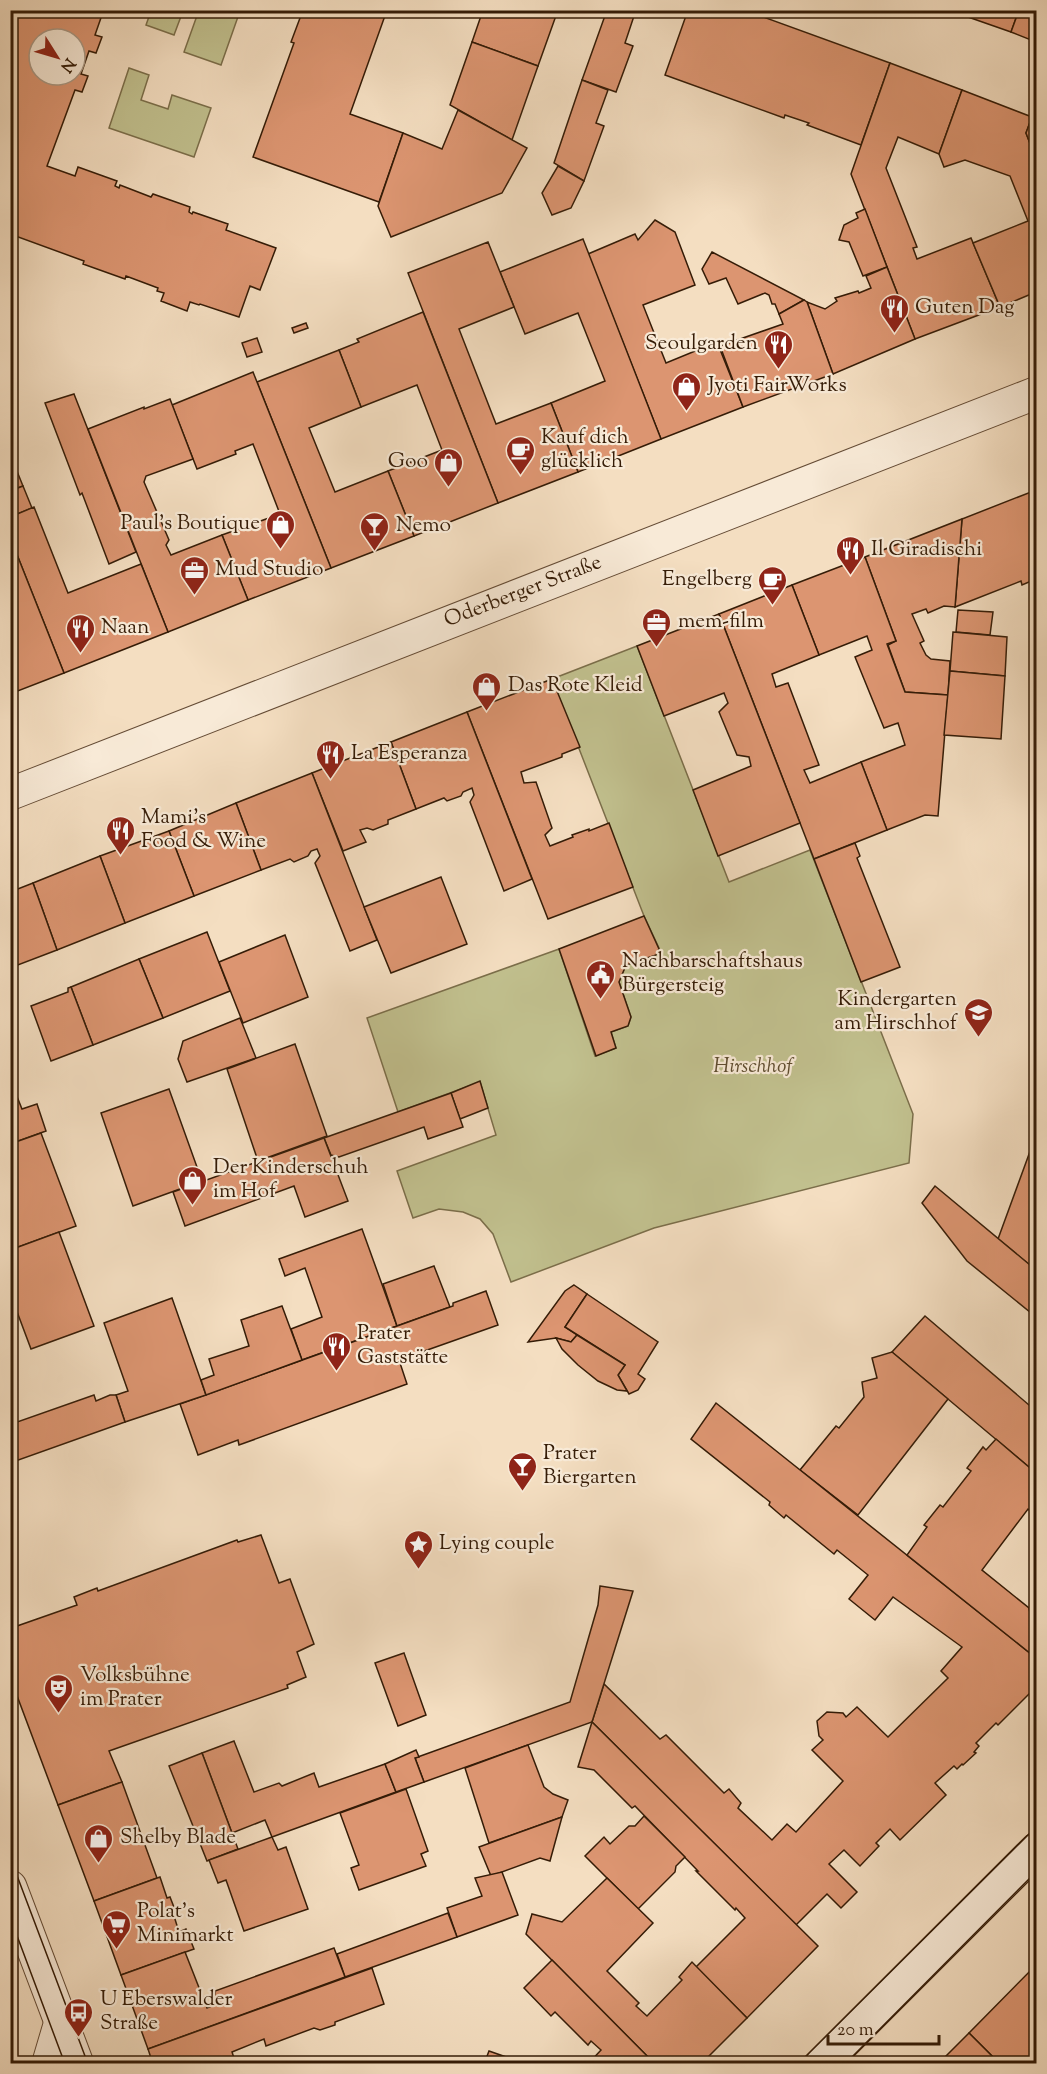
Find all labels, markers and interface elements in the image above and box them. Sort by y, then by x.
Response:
north arrow [27,27,87,87]
text: N [54,52,80,77]
restaurant icon: Guten Dag [878,292,910,334]
place label: Guten Dag [915,293,1014,323]
restaurant icon: Seoulgarden [763,328,795,370]
place label: Seoulgarden [645,329,758,359]
shop icon: Jyoti FairWorks [671,370,703,412]
place label: Jyoti FairWorks [707,371,847,401]
place label: Kauf dich glücklich [541,423,629,477]
cafe icon: Kauf dich glücklich [504,434,536,476]
shop icon: Goo [433,446,465,488]
place label: Goo [388,447,428,477]
shop icon: Paul's Boutique [265,508,297,550]
place label: Paul's Boutique [120,509,260,539]
bar icon: Nemo [359,510,391,552]
place label: Nemo [396,511,451,541]
restaurant icon: Il Giradischi [834,534,866,576]
place label: Il Giradischi [871,535,982,565]
street label: Oderberger Straße [440,548,606,636]
office icon: Mud Studio [178,554,210,596]
place label: Mud Studio [215,555,323,585]
cafe icon: Engelberg [757,564,789,606]
place label: Engelberg [662,565,752,595]
office icon: mem-film [641,606,673,648]
place label: mem-film [678,607,764,637]
restaurant icon: Naan [64,612,96,654]
place label: Naan [101,613,149,643]
shop icon: Das Rote Kleid [471,670,503,712]
place label: Das Rote Kleid [508,671,643,701]
restaurant icon: La Esperanza [314,738,346,780]
place label: La Esperanza [351,739,468,769]
place label: Mami's Food & Wine [141,803,266,857]
restaurant icon: Mami's Food & Wine [104,814,136,856]
place label: Nachbarschaftshaus Bürgersteig [622,947,803,1001]
public building icon: Nachbarschaftshaus Bürgersteig [585,958,617,1000]
place label: Kindergarten am Hirschhof [834,985,959,1039]
school or university icon: Kindergarten am Hirschhof [962,996,994,1038]
park label: Hirschhof [713,1052,795,1082]
place label: Der Kinderschuh im Hof [213,1153,369,1207]
shop icon: Der Kinderschuh im Hof [176,1164,208,1206]
place label: Prater Gaststätte [357,1319,448,1373]
restaurant icon: Prater Gaststätte [320,1330,352,1372]
place label: Prater Biergarten [543,1439,637,1493]
bar icon: Prater Biergarten [506,1450,538,1492]
place icon: Lying couple [402,1528,434,1570]
place label: Lying couple [439,1529,554,1559]
place label: Volksbühne im Prater [80,1661,190,1715]
theatre icon: Volksbühne im Prater [43,1672,75,1714]
shop icon: Shelby Blade [83,1822,115,1864]
place label: Shelby Blade [120,1823,236,1853]
place label: Polat's Minimarkt [137,1897,234,1951]
supermarket icon: Polat's Minimarkt [100,1908,132,1950]
place label: U Eberswalder Straße [100,1985,233,2039]
bus stop icon: U Eberswalder Straße [63,1996,95,2038]
scale bar [828,2008,939,2046]
text: 20 m [837,2018,874,2044]

